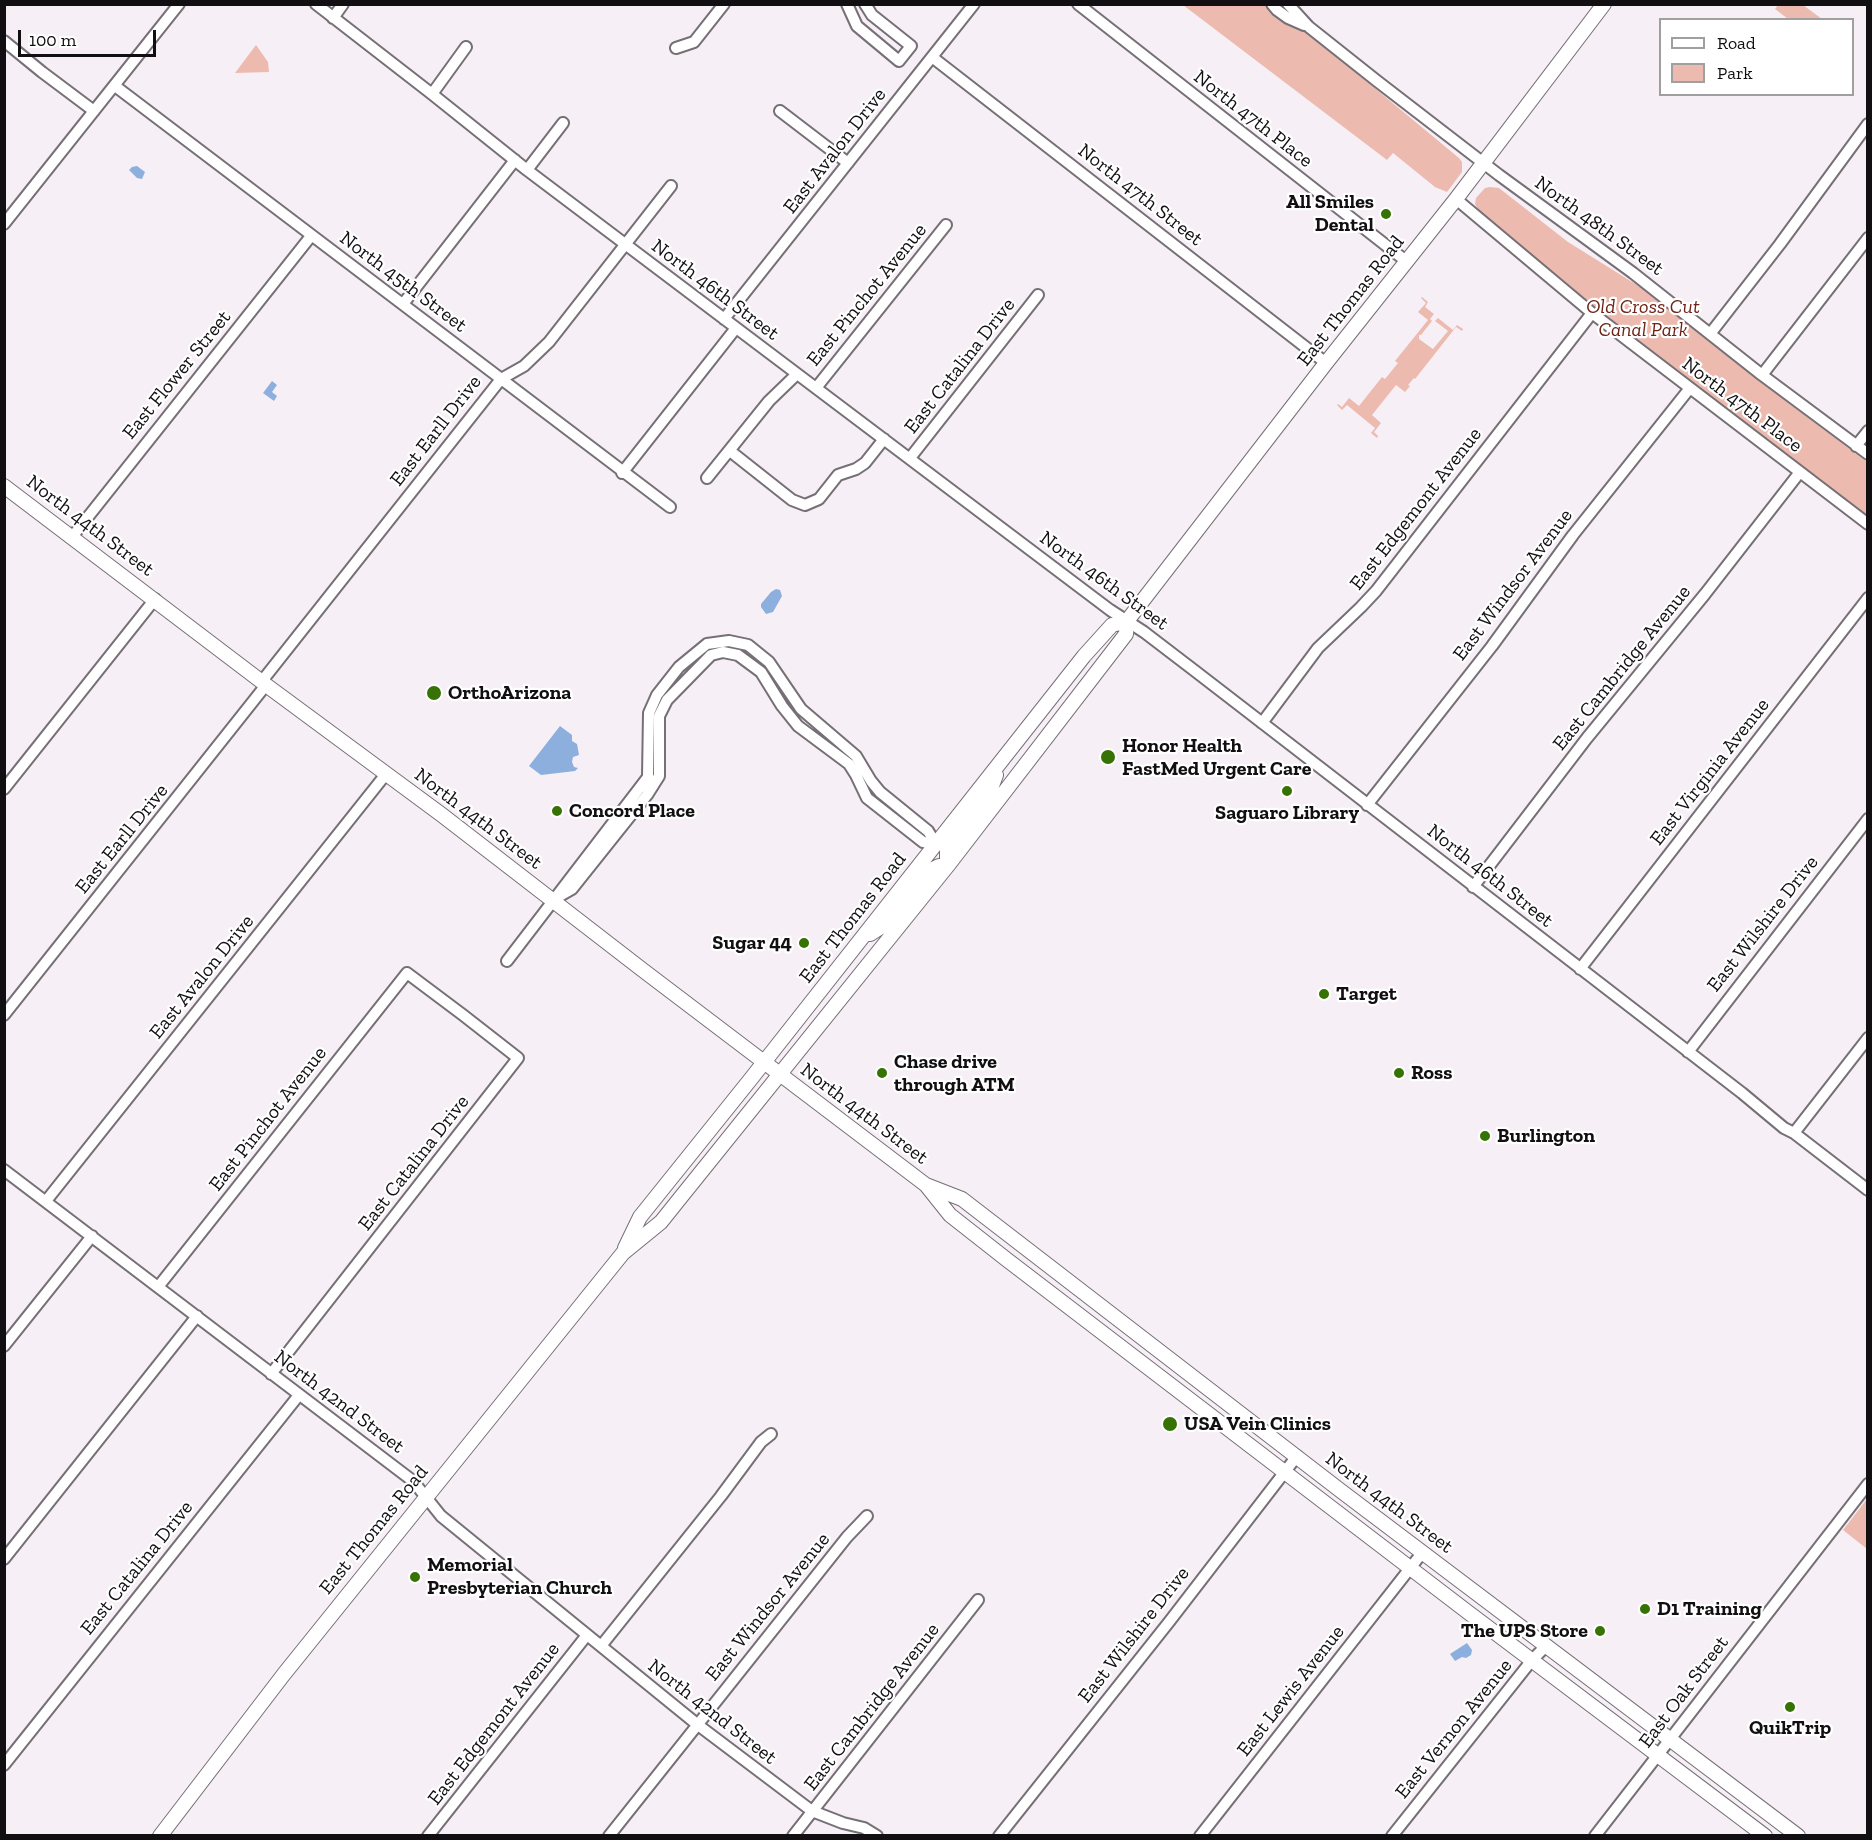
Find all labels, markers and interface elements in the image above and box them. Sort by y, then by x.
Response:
scale bar [21,18,159,56]
legend [1659,18,1854,96]
text: 100 m [29,29,76,51]
text: Road [1717,32,1756,54]
text: Park [1717,62,1753,84]
street label: North 47th Place [1189,65,1317,173]
street label: East Avalon Drive [779,83,891,219]
street label: North 47th Street [1073,139,1207,251]
street label: North 48th Street [1530,171,1668,281]
place label: All Smiles Dental [1286,190,1374,237]
marker: All Smiles Dental [1379,207,1393,221]
street label: East Pinchot Avenue [802,219,932,371]
street label: North 45th Street [335,226,471,338]
street label: East Thomas Road [1293,231,1409,371]
street label: North 46th Street [647,234,783,346]
street label: East Catalina Drive [900,293,1020,439]
park label: Old Cross Cut Canal Park [1586,295,1700,342]
street label: East Flower Street [118,306,236,444]
street label: North 47th Place [1677,352,1807,458]
street label: East Earll Drive [385,371,487,491]
street label: East Edgemont Avenue [1345,423,1487,595]
street label: North 44th Street [21,470,159,582]
street label: East Windsor Avenue [1448,504,1578,666]
street label: North 46th Street [1035,526,1173,636]
street label: East Cambridge Avenue [1548,580,1696,756]
place label: OrthoArizona [448,681,571,705]
marker: OrthoArizona [425,684,443,702]
street label: East Virginia Avenue [1645,694,1775,850]
place label: Honor Health FastMed Urgent Care [1122,734,1311,781]
marker: Honor Health FastMed Urgent Care [1099,748,1117,766]
street label: North 44th Street [409,763,547,875]
street label: East Earll Drive [70,779,174,899]
marker: Saguaro Library [1280,784,1294,798]
place label: Concord Place [569,799,695,823]
place label: Saguaro Library [1215,801,1359,825]
marker: Concord Place [550,804,564,818]
street label: North 46th Street [1422,819,1558,933]
street label: East Thomas Road [795,848,911,988]
street label: East Wilshire Drive [1702,851,1824,997]
street label: East Avalon Drive [145,910,259,1044]
place label: Sugar 44 [712,931,792,955]
marker: Sugar 44 [797,936,811,950]
place label: Target [1336,982,1397,1006]
marker: Target [1317,987,1331,1001]
street label: East Pinchot Avenue [204,1042,332,1196]
place label: Chase drive through ATM [894,1050,1015,1097]
street label: North 44th Street [795,1058,933,1170]
place label: Ross [1411,1061,1452,1085]
marker: Chase drive through ATM [875,1066,889,1080]
marker: Ross [1392,1066,1406,1080]
street label: East Catalina Drive [354,1090,474,1236]
place label: Burlington [1497,1124,1595,1148]
marker: Burlington [1478,1129,1492,1143]
street label: North 42nd Street [269,1345,409,1459]
place label: USA Vein Clinics [1184,1412,1331,1436]
marker: USA Vein Clinics [1161,1415,1179,1433]
street label: North 44th Street [1320,1447,1458,1559]
street label: East Thomas Road [315,1461,433,1599]
street label: East Catalina Drive [76,1496,198,1640]
street label: East Windsor Avenue [701,1528,835,1686]
place label: Memorial Presbyterian Church [427,1553,612,1600]
street label: East Wilshire Drive [1073,1562,1195,1708]
marker: Memorial Presbyterian Church [408,1570,422,1584]
place label: D1 Training [1657,1597,1762,1621]
marker: D1 Training [1638,1602,1652,1616]
street label: East Cambridge Avenue [799,1618,945,1796]
place label: The UPS Store [1461,1619,1588,1643]
street label: East Lewis Avenue [1232,1621,1350,1761]
marker: The UPS Store [1593,1624,1607,1638]
street label: East Oak Street [1634,1631,1734,1753]
street label: East Edgemont Avenue [423,1638,565,1810]
street label: North 42nd Street [643,1654,781,1770]
street label: East Vernon Avenue [1390,1654,1518,1804]
marker: QuikTrip [1783,1700,1797,1714]
place label: QuikTrip [1749,1716,1831,1740]

